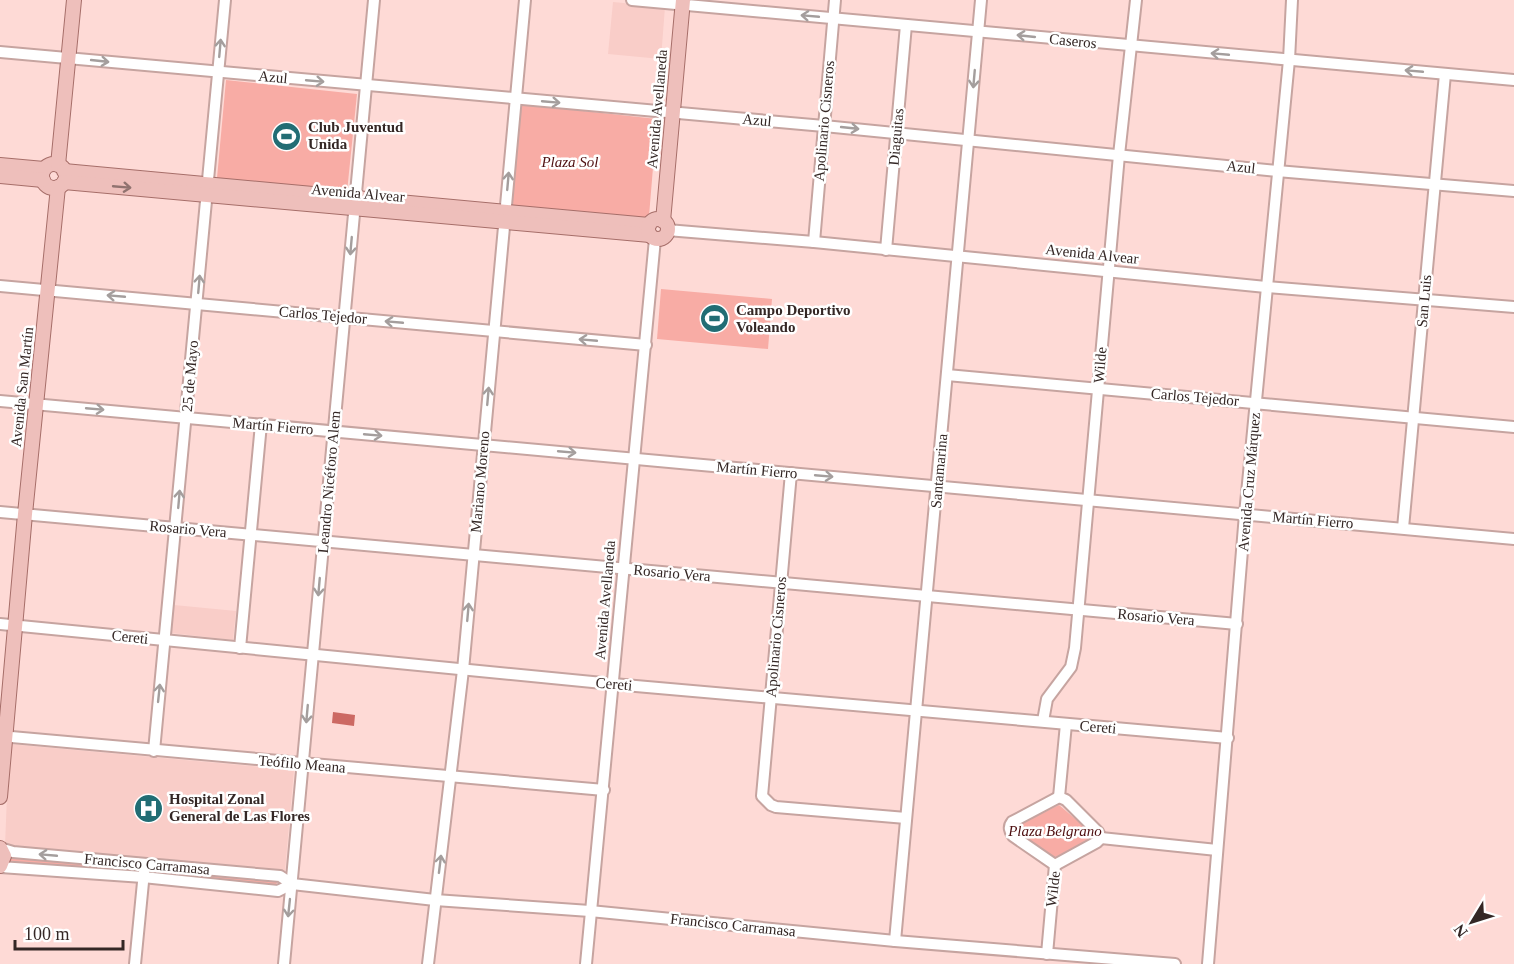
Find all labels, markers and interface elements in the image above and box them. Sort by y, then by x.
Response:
one-way arrow [801,10,821,21]
one-way arrow [1016,30,1036,41]
street label: Caseros [1049,31,1098,51]
one-way arrow [215,38,226,58]
street label: Avenida Avellaneda [644,48,670,169]
one-way arrow [1210,48,1230,59]
one-way arrow [90,56,110,67]
street label: Apolinario Cisneros [811,60,837,182]
one-way arrow [1404,65,1424,76]
street label: Azul [258,68,288,86]
one-way arrow [968,69,979,89]
one-way arrow [305,76,325,87]
one-way arrow [541,96,561,107]
street label: Diaguitas [886,108,906,166]
street label: Azul [742,111,772,129]
place label: Club Juventud Unida [308,119,404,152]
sports icon: Club Juventud Unida [271,120,303,152]
one-way arrow [840,123,860,134]
park label: Plaza Sol [540,154,599,170]
street label: Azul [1226,158,1256,176]
one-way arrow [503,172,514,192]
street label: Avenida Alvear [311,181,405,205]
one-way arrow [112,182,132,193]
one-way arrow [345,236,356,256]
street label: Avenida Alvear [1045,241,1139,267]
one-way arrow [194,274,205,294]
street label: San Luis [1414,274,1434,328]
one-way arrow [107,290,127,301]
place label: Campo Deportivo Voleando [736,302,851,335]
street label: Carlos Tejedor [278,303,368,327]
sports icon: Campo Deportivo Voleando [699,303,731,335]
one-way arrow [384,316,404,327]
street label: Avenida San Martín [8,326,36,448]
one-way arrow [579,334,599,345]
street label: 25 de Mayo [179,340,201,412]
street label: Wilde [1090,346,1110,384]
street label: Carlos Tejedor [1150,385,1240,409]
one-way arrow [483,387,494,407]
one-way arrow [85,404,105,415]
street label: Leandro Nicéforo Alem [315,410,343,554]
street label: Avenida Cruz Márquez [1235,411,1263,552]
street label: Martín Fierro [232,414,314,438]
one-way arrow [363,430,382,441]
street label: Mariano Moreno [468,430,492,534]
street label: Santamarina [928,433,950,509]
one-way arrow [557,447,577,458]
street label: Martín Fierro [716,458,798,482]
one-way arrow [814,471,834,482]
one-way arrow [174,489,185,509]
street label: Martín Fierro [1272,508,1354,532]
street label: Rosario Vera [149,518,228,540]
street label: Avenida Avellaneda [592,539,618,660]
street label: Rosario Vera [633,562,712,584]
one-way arrow [313,576,324,596]
street label: Apolinario Cisneros [763,576,789,698]
one-way arrow [463,602,474,622]
street label: Rosario Vera [1117,606,1196,628]
street label: Cereti [111,627,149,647]
street label: Cereti [595,674,633,694]
one-way arrow [154,683,165,703]
one-way arrow [301,703,312,723]
street label: Cereti [1079,717,1117,737]
street label: Teófilo Meana [258,752,347,776]
place label: Hospital Zonal General de Las Flores [169,791,310,824]
hospital icon: Hospital Zonal General de Las Flores [132,792,164,824]
park label: Plaza Belgrano [1007,823,1102,839]
one-way arrow [39,849,59,860]
street label: Francisco Carramasa [83,851,211,877]
one-way arrow [434,855,445,875]
street label: Wilde [1043,870,1063,908]
north arrow [1442,892,1502,952]
one-way arrow [283,898,294,918]
street label: Francisco Carramasa [669,910,797,940]
scale bar [15,913,123,951]
text: N [1450,921,1471,941]
text: 100 m [24,924,70,944]

